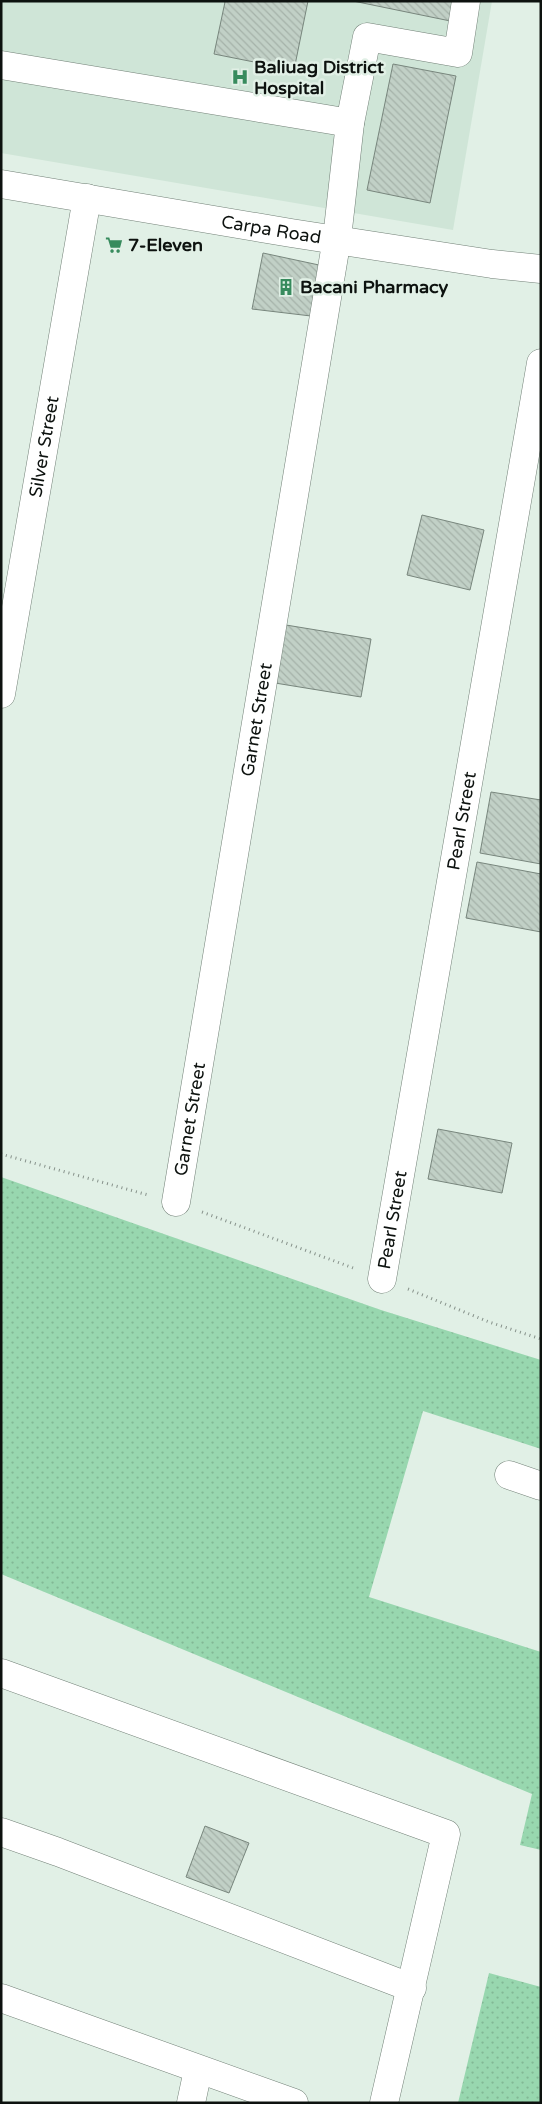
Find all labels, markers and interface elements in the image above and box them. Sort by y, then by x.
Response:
place label: Baliuag District Hospital [254,56,384,99]
hospital icon: Baliuag District Hospital [230,67,250,87]
street label: Carpa Road [220,210,323,249]
place label: 7-Eleven [128,234,203,256]
supermarket icon: 7-Eleven [104,235,124,255]
place label: Bacani Pharmacy [300,276,449,298]
building icon: Bacani Pharmacy [276,277,296,297]
street label: Silver Street [24,394,64,499]
street label: Garnet Street [236,661,277,778]
street label: Pearl Street [442,770,481,872]
street label: Garnet Street [170,1061,210,1178]
street label: Pearl Street [373,1169,412,1271]

